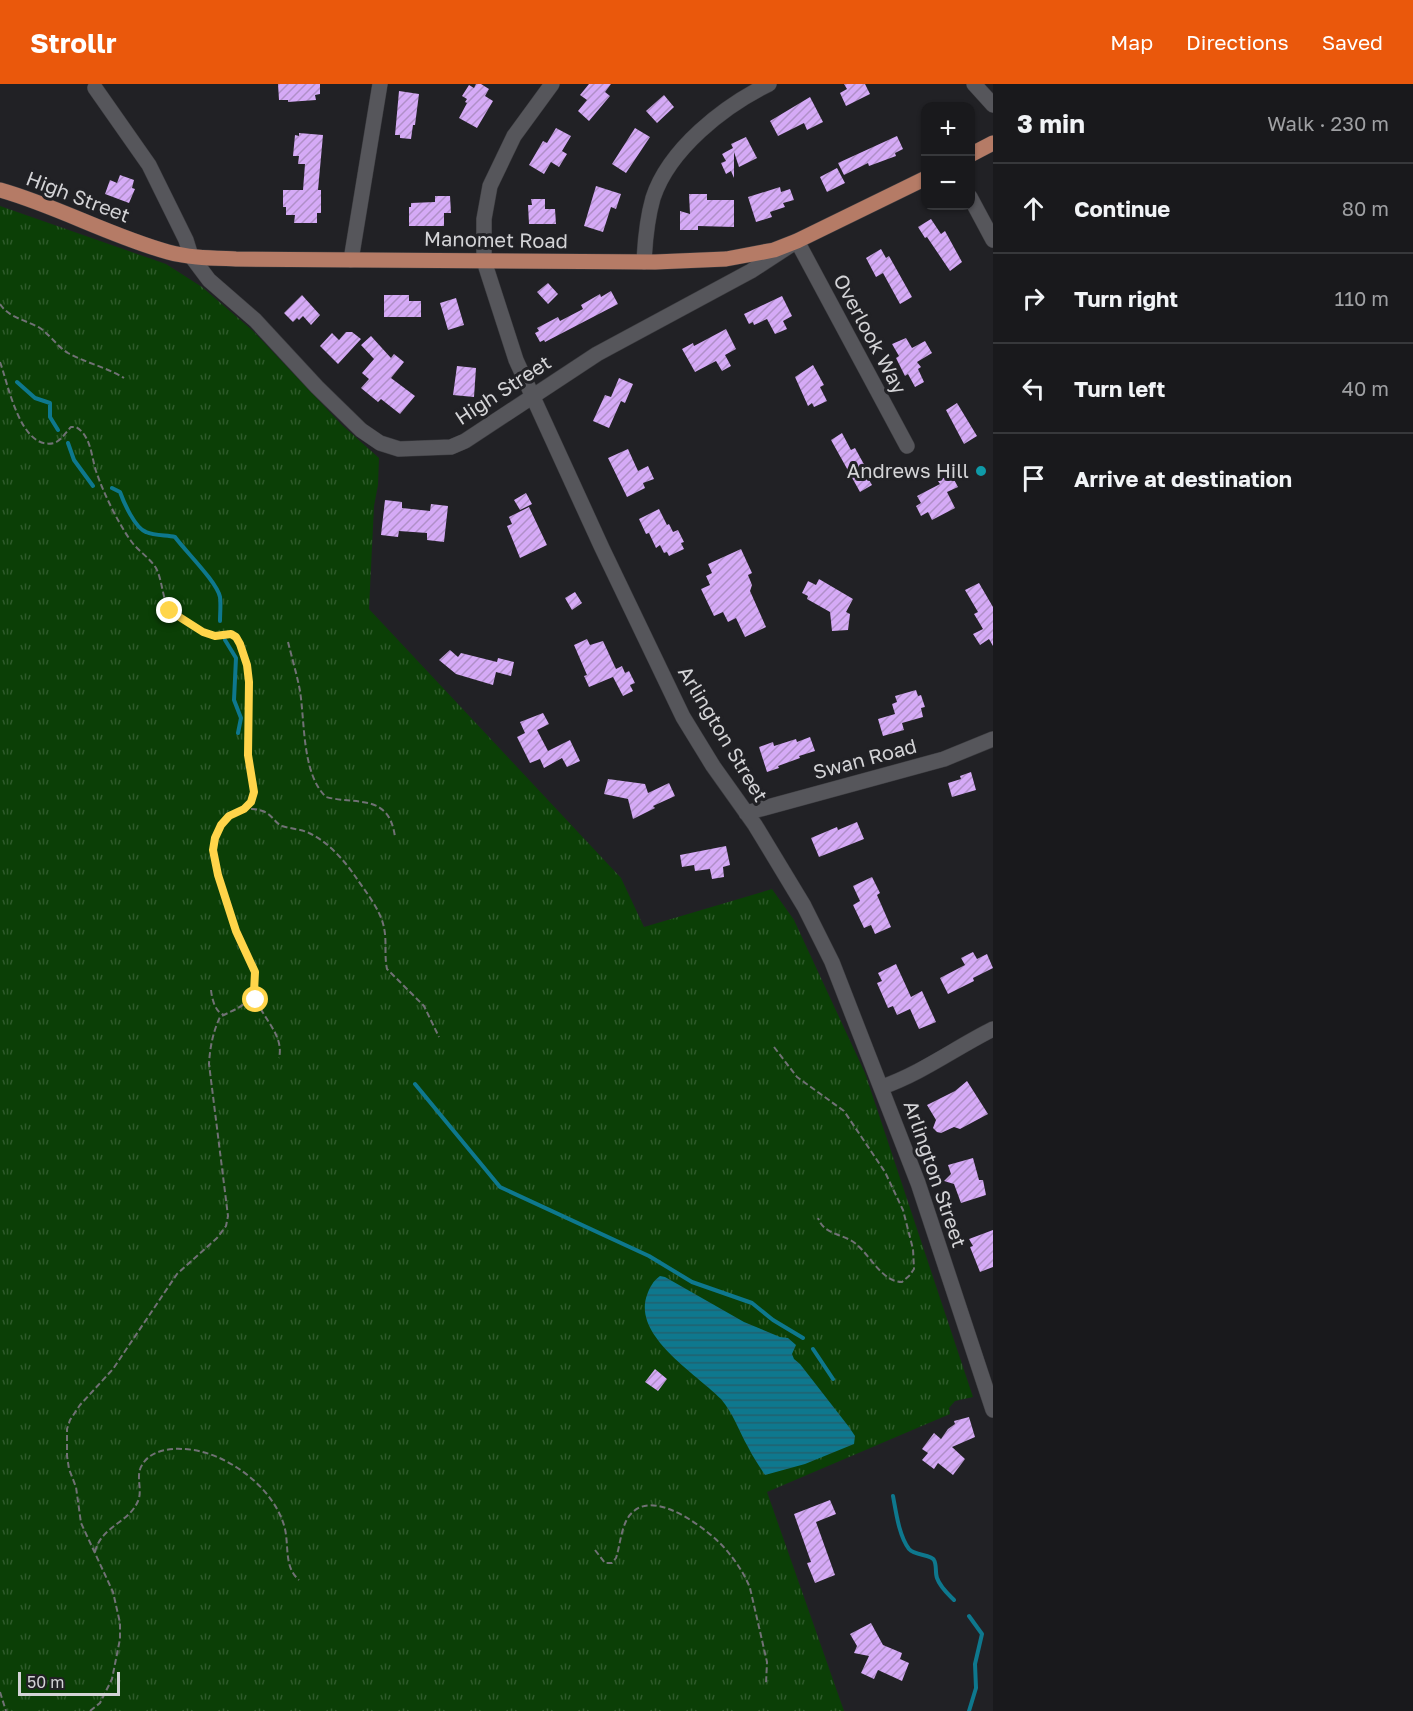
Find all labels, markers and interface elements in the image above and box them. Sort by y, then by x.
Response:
text: Strollr [30,26,117,59]
text: Map [1110,29,1153,55]
text: Directions [1186,29,1289,55]
text: Saved [1322,29,1383,55]
map controls [921,102,975,210]
button: + [921,102,975,156]
text: 3 min [1017,108,1085,139]
text: Walk · 230 m [1267,111,1389,135]
button: − [921,156,975,210]
street label: High Street [23,165,134,227]
icon: ahead [1017,192,1050,225]
text: Continue [1074,195,1170,222]
text: 80 m [1342,196,1389,220]
street label: Manomet Road [424,226,568,252]
street label: Overlook Way [829,270,912,397]
icon: right [1017,282,1050,315]
text: Turn right [1074,285,1178,312]
text: 110 m [1335,286,1389,310]
street label: High Street [450,349,555,429]
icon: left [1017,372,1050,405]
text: Turn left [1074,375,1165,402]
text: 40 m [1342,376,1389,400]
place label: Andrews Hill [847,458,969,482]
icon: arrive [1017,462,1050,495]
marker: Andrews Hill [974,464,988,478]
text: Arrive at destination [1074,465,1292,492]
route end [156,597,182,623]
street label: Arlington Street [674,661,774,806]
street label: Swan Road [810,733,919,783]
route start [242,986,268,1012]
street label: Arlington Street [900,1097,972,1250]
scale bar [18,1669,120,1696]
text: 50 m [27,1672,64,1692]

